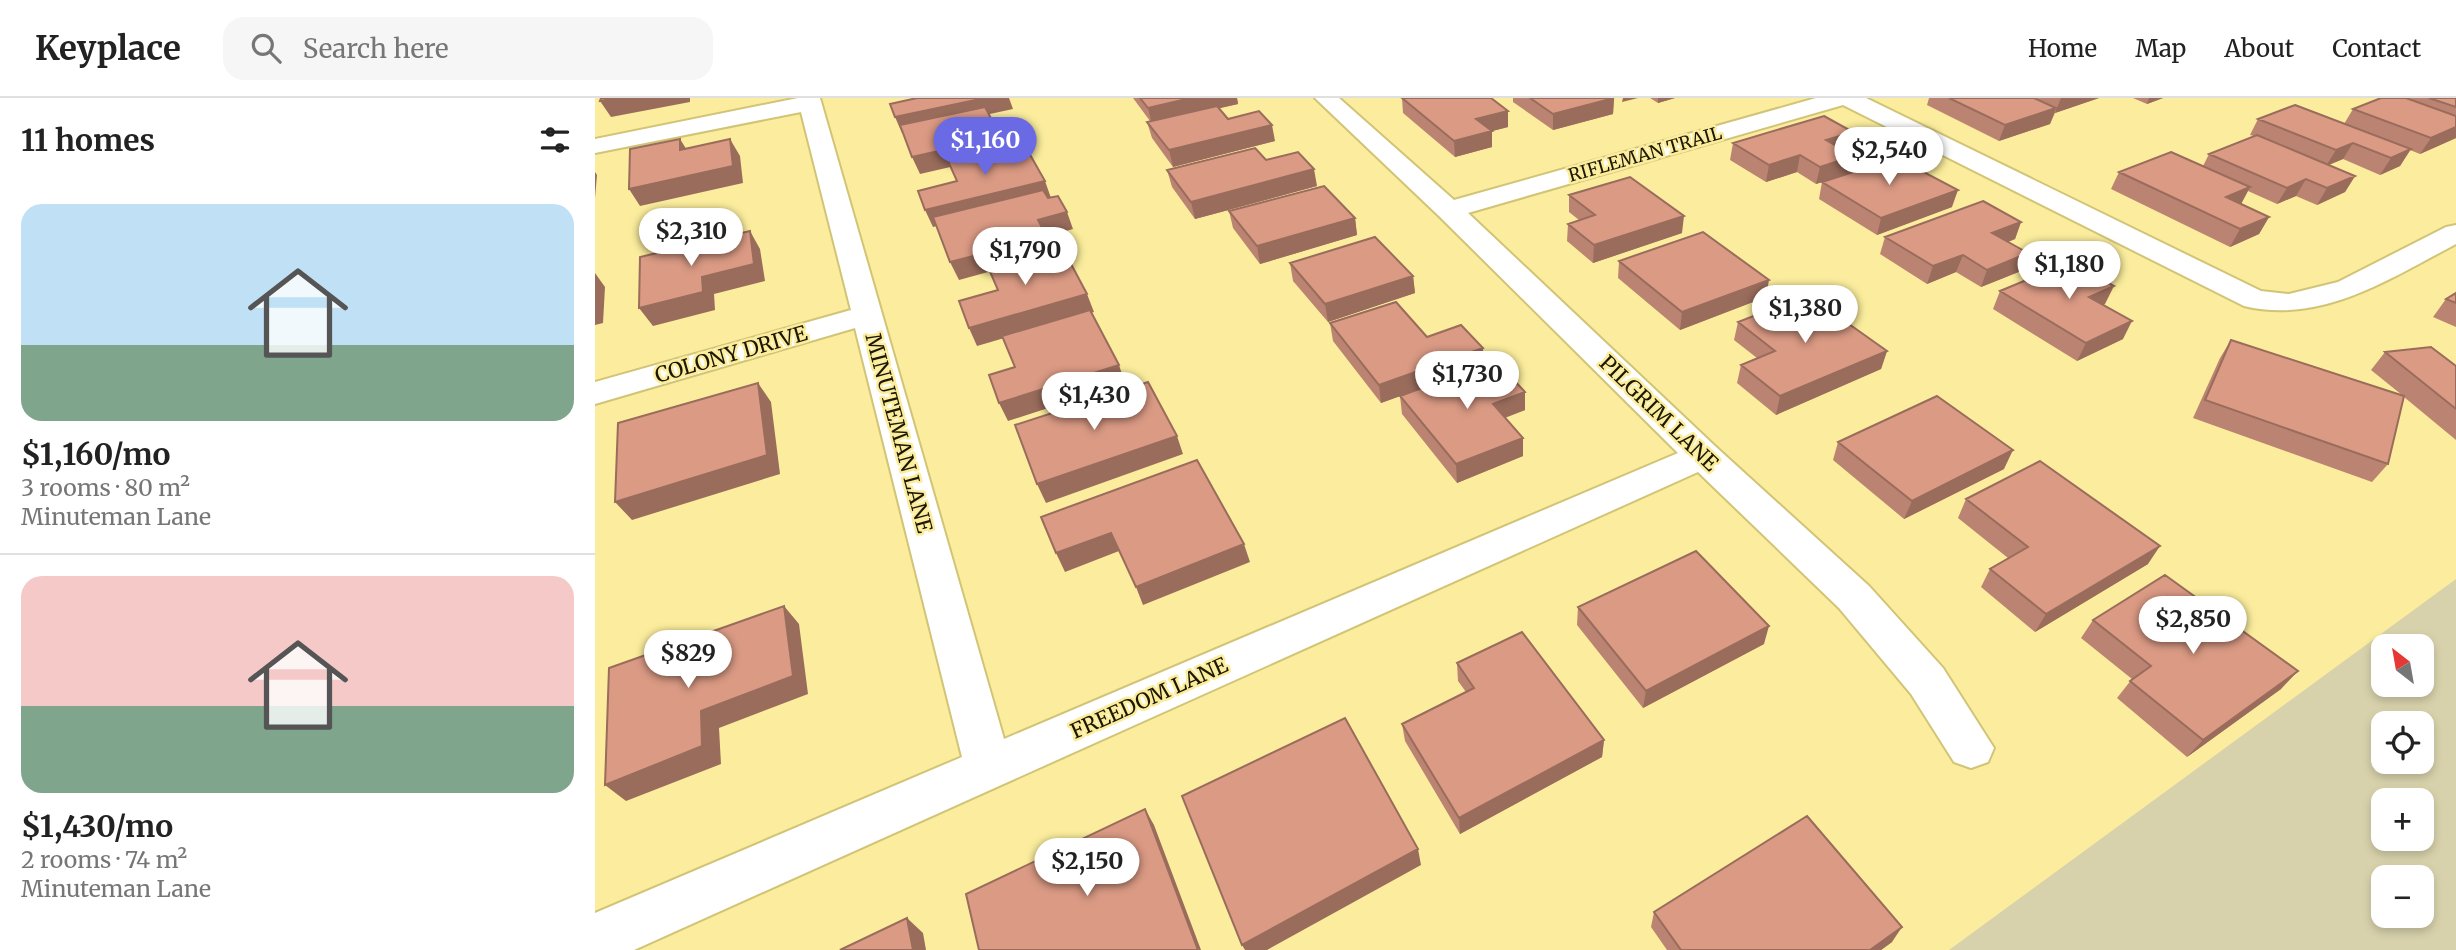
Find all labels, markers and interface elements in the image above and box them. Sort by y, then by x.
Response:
search box [223,17,713,80]
text: Keyplace [35,28,181,69]
icon: search [247,29,285,67]
text: Search here [303,32,449,65]
text: Home [2028,33,2097,64]
text: Map [2135,33,2186,64]
text: About [2224,33,2294,64]
text: Contact [2332,33,2421,64]
pin: $1,160 [928,118,1042,177]
text: 11 homes [21,121,155,159]
icon: filters [536,121,574,159]
street label: RIFLEMAN TRAIL [1566,121,1724,187]
text: $1,160 [950,125,1020,154]
pin: $2,540 [1832,127,1946,187]
text: $2,540 [1850,135,1928,164]
pin: $2,310 [634,208,748,268]
text: $2,310 [655,216,727,245]
pin: $1,790 [968,228,1082,287]
text: $1,790 [988,235,1062,264]
pin: $1,180 [2012,242,2126,301]
text: $1,180 [2034,249,2104,278]
icon: home [235,250,361,376]
pin: $1,380 [1748,286,1862,345]
text: $1,380 [1768,293,1842,322]
street label: COLONY DRIVE [652,319,811,389]
street label: MINUTEMAN LANE [859,330,939,536]
street label: PILGRIM LANE [1594,349,1725,477]
pin: $1,730 [1410,352,1524,411]
text: $1,730 [1431,359,1503,388]
pin: $1,430 [1037,372,1151,432]
text: $1,430 [1058,380,1130,409]
text: $1,160/mo [21,435,170,473]
text: 3 rooms · 80 m² [21,473,190,502]
text: Minuteman Lane [21,502,211,531]
pin: $2,850 [2136,596,2250,656]
text: $2,850 [2155,604,2231,633]
icon: home [235,622,361,748]
pin: $829 [647,630,729,690]
north arrow [2371,634,2434,696]
map controls [2371,634,2434,928]
text: $829 [660,638,716,667]
street label: FREEDOM LANE [1066,651,1232,745]
button: locate [2371,711,2434,774]
button: + [2371,788,2434,851]
text: $1,430/mo [21,807,173,845]
pin: $2,150 [1030,838,1144,898]
text: 2 rooms · 74 m² [21,845,187,874]
text: $2,150 [1050,846,1124,875]
button: − [2371,865,2434,928]
text: Minuteman Lane [21,874,211,903]

